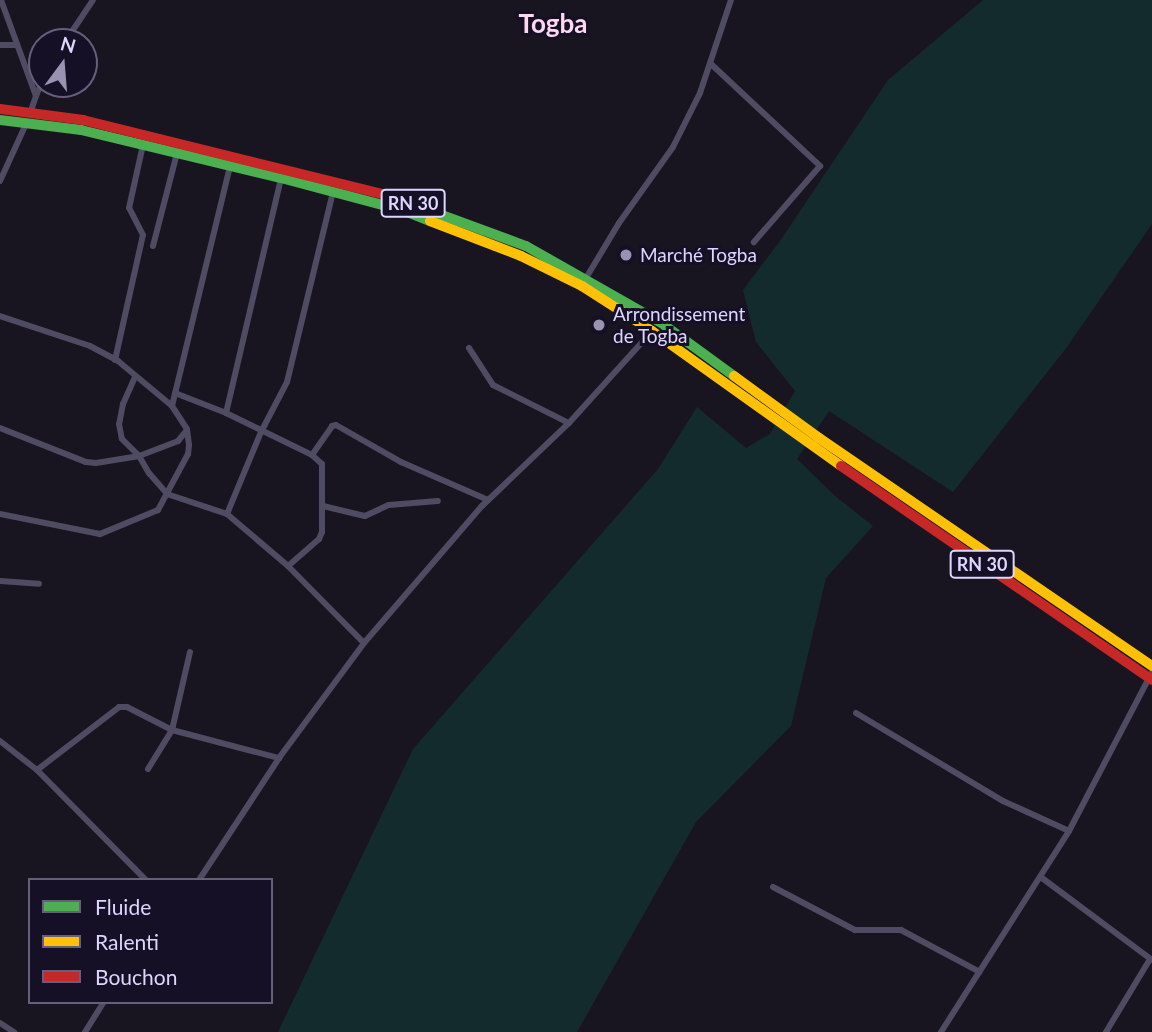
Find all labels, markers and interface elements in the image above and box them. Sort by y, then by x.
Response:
district label: Togba [519,8,587,40]
north arrow [28,28,98,98]
text: N [58,31,79,57]
road number: RN 30 [380,188,446,218]
place label: Marché Togba [640,244,757,266]
marker: Marché Togba [618,247,634,263]
place label: Arrondissement de Togba [613,303,745,347]
marker: Arrondissement de Togba [591,317,607,333]
road number: RN 30 [949,550,1015,578]
legend [28,878,273,1004]
text: Fluide [95,894,151,919]
text: Ralenti [95,929,159,954]
text: Bouchon [95,964,177,989]

